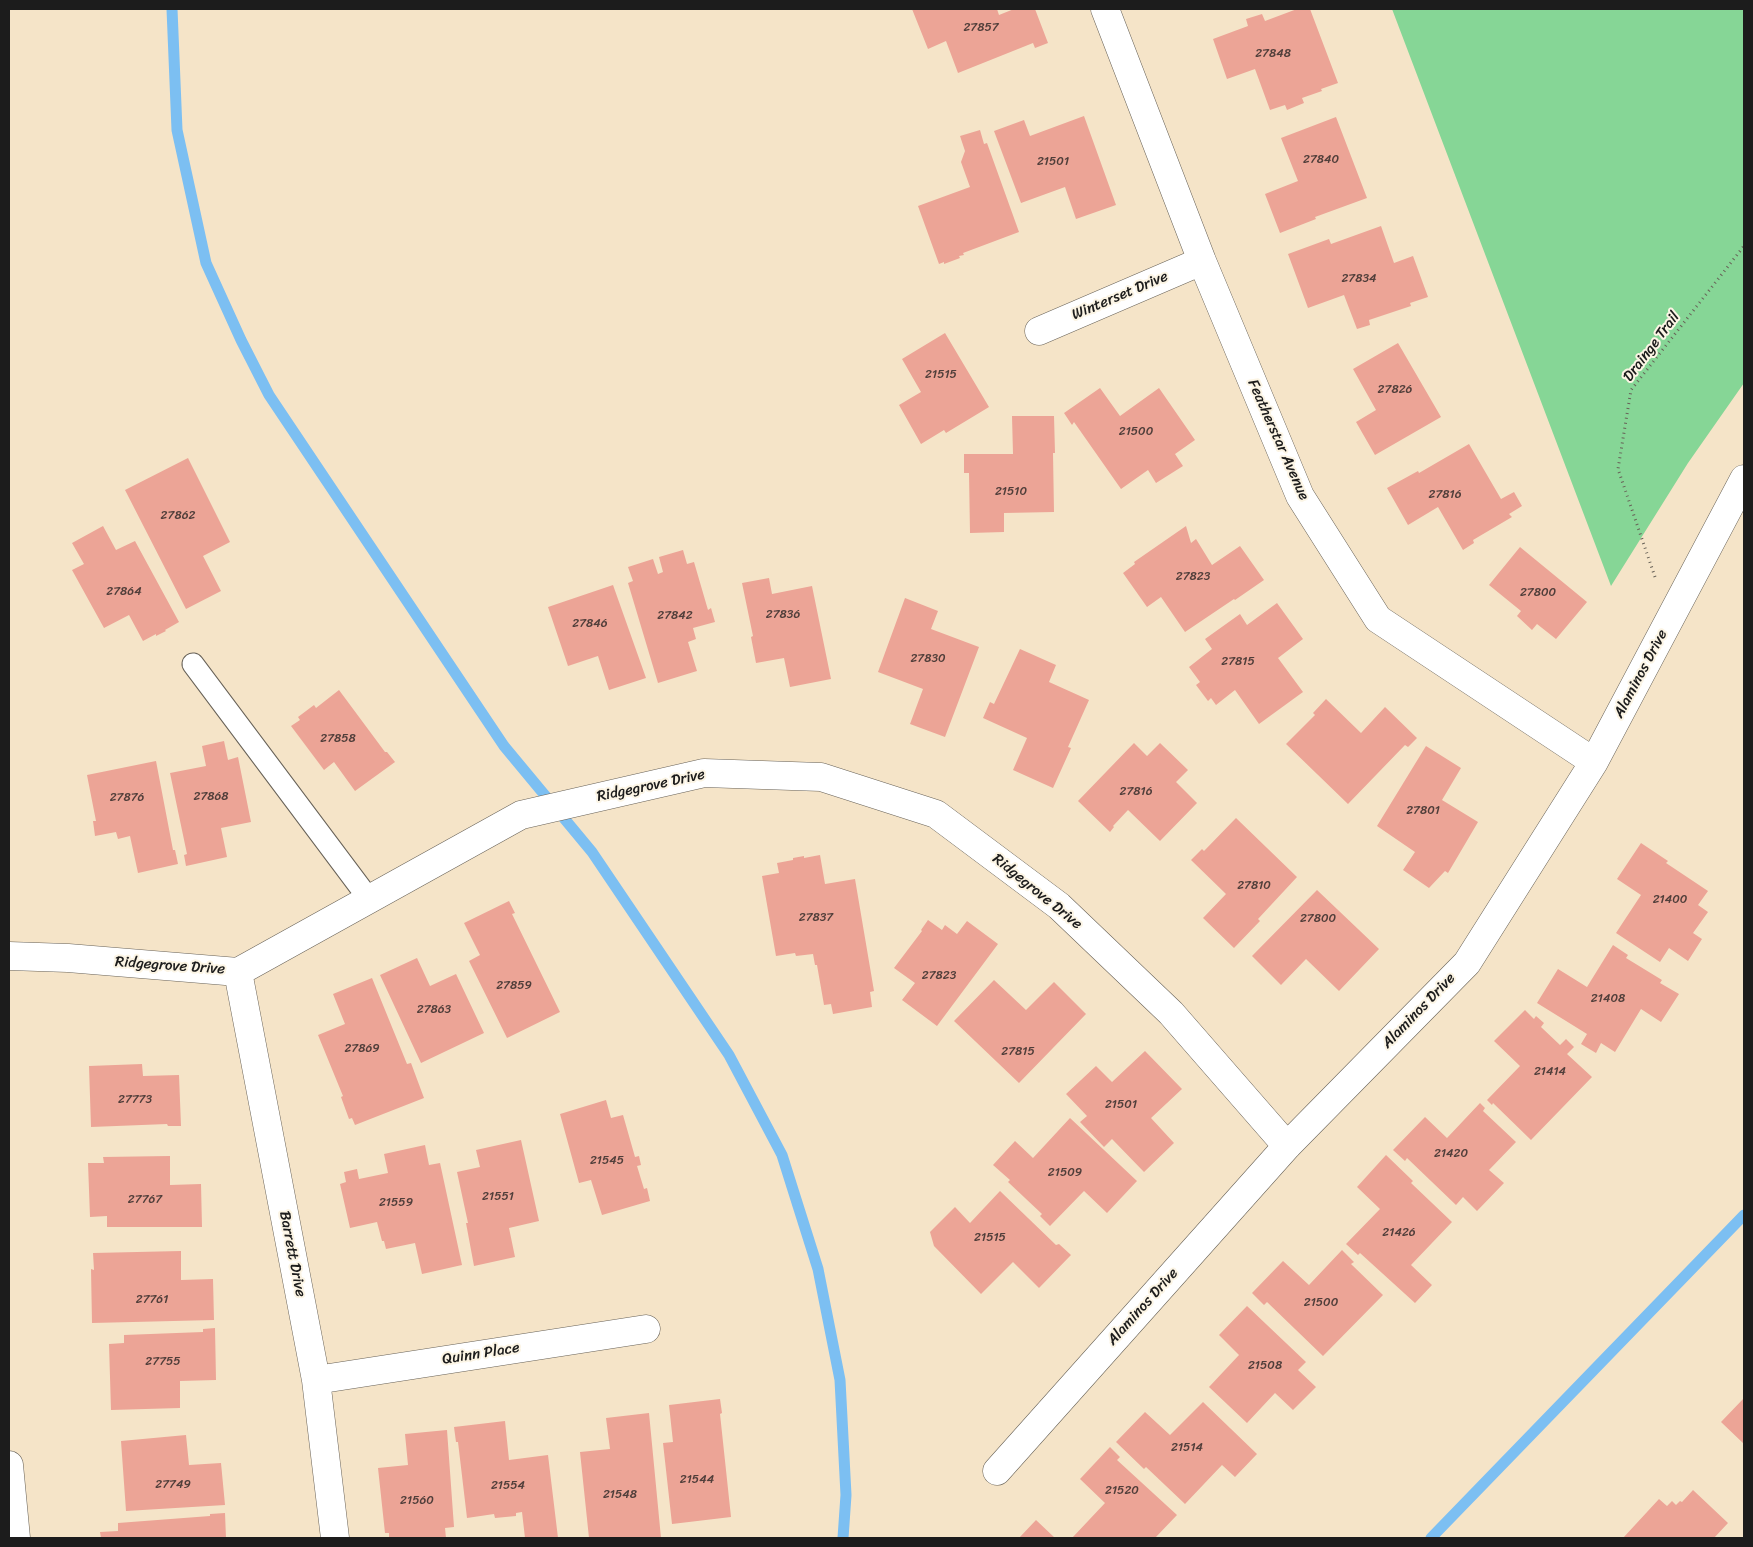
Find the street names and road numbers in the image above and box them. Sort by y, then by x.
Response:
street label: Winterset Drive [1069,268,1171,324]
street label: Drainge Trail [1620,309,1684,385]
street label: Featherstar Avenue [1243,377,1313,503]
street label: Alaminos Drive [1610,627,1672,721]
street label: Ridgegrove Drive [595,766,707,806]
street label: Ridgegrove Drive [989,850,1085,934]
street label: Ridgegrove Drive [114,953,226,979]
street label: Alaminos Drive [1379,970,1459,1052]
street label: Barrett Drive [275,1209,309,1299]
street label: Alaminos Drive [1104,1265,1182,1349]
street label: Quinn Place [441,1339,521,1369]

